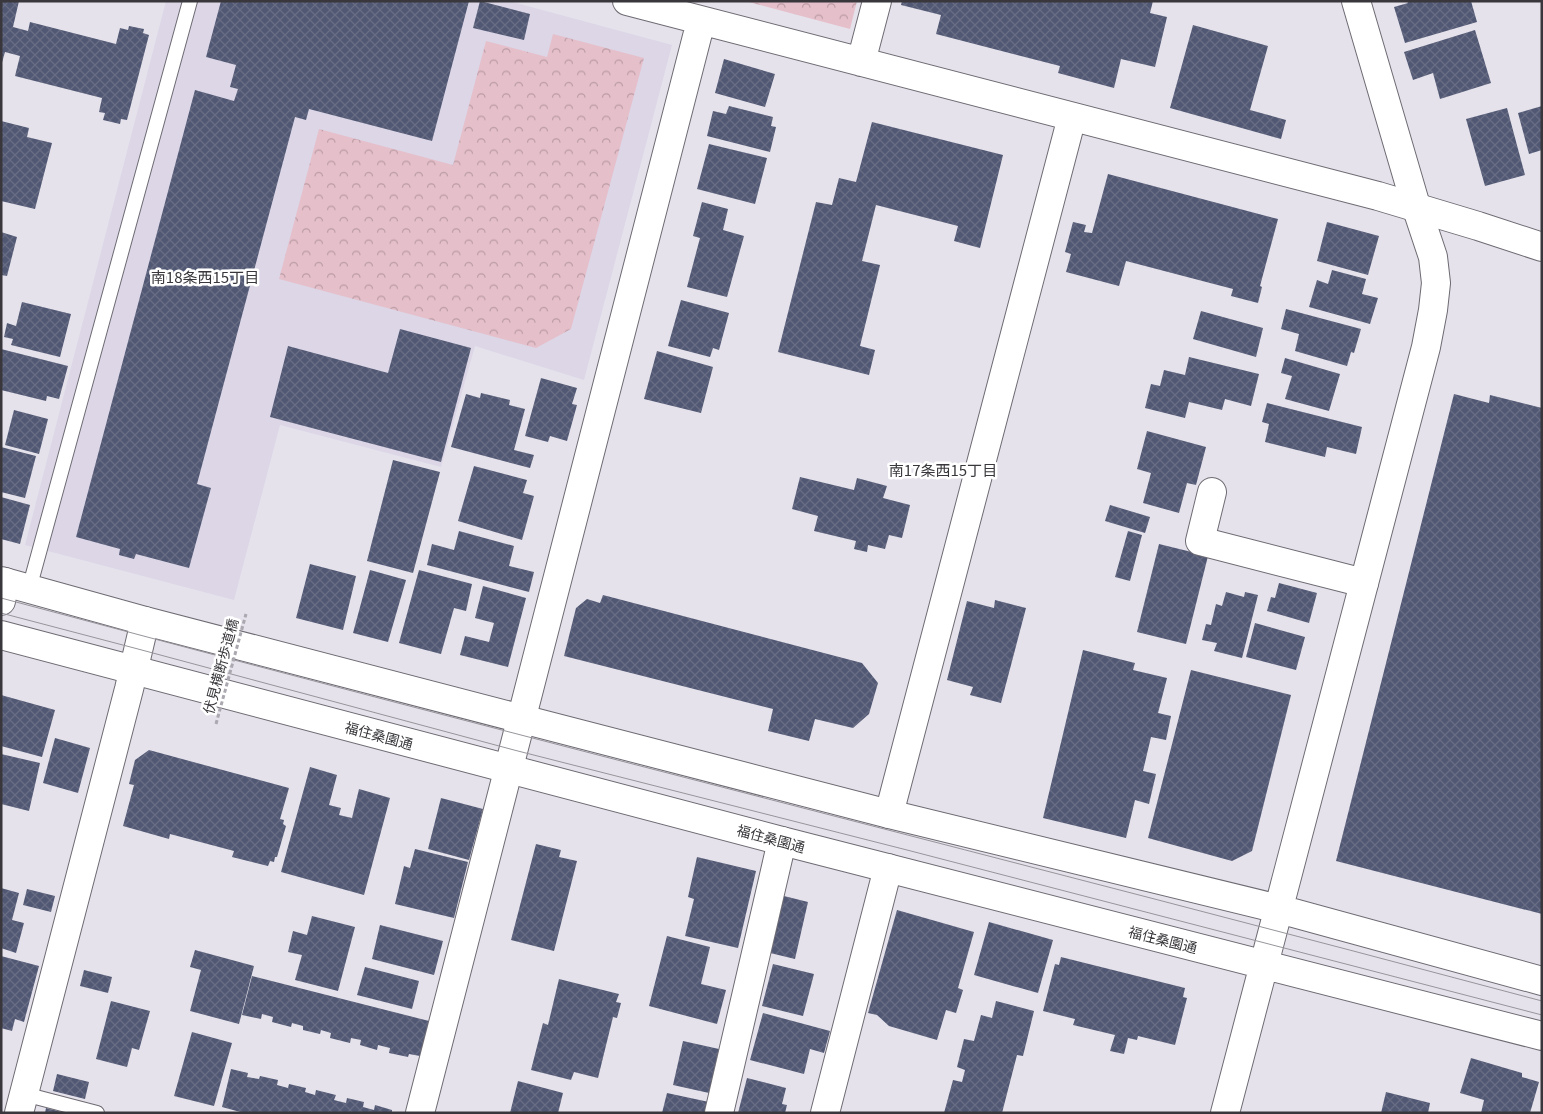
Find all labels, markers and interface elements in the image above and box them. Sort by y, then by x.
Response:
district label: 南18条西15丁目 [151,266,259,287]
district label: 南17条西15丁目 [889,459,997,480]
street label: 伏見横断歩道橋 [198,616,242,716]
street label: 福住桑園通 [343,716,415,754]
street label: 福住桑園通 [735,819,807,857]
street label: 福住桑園通 [1127,921,1199,957]

